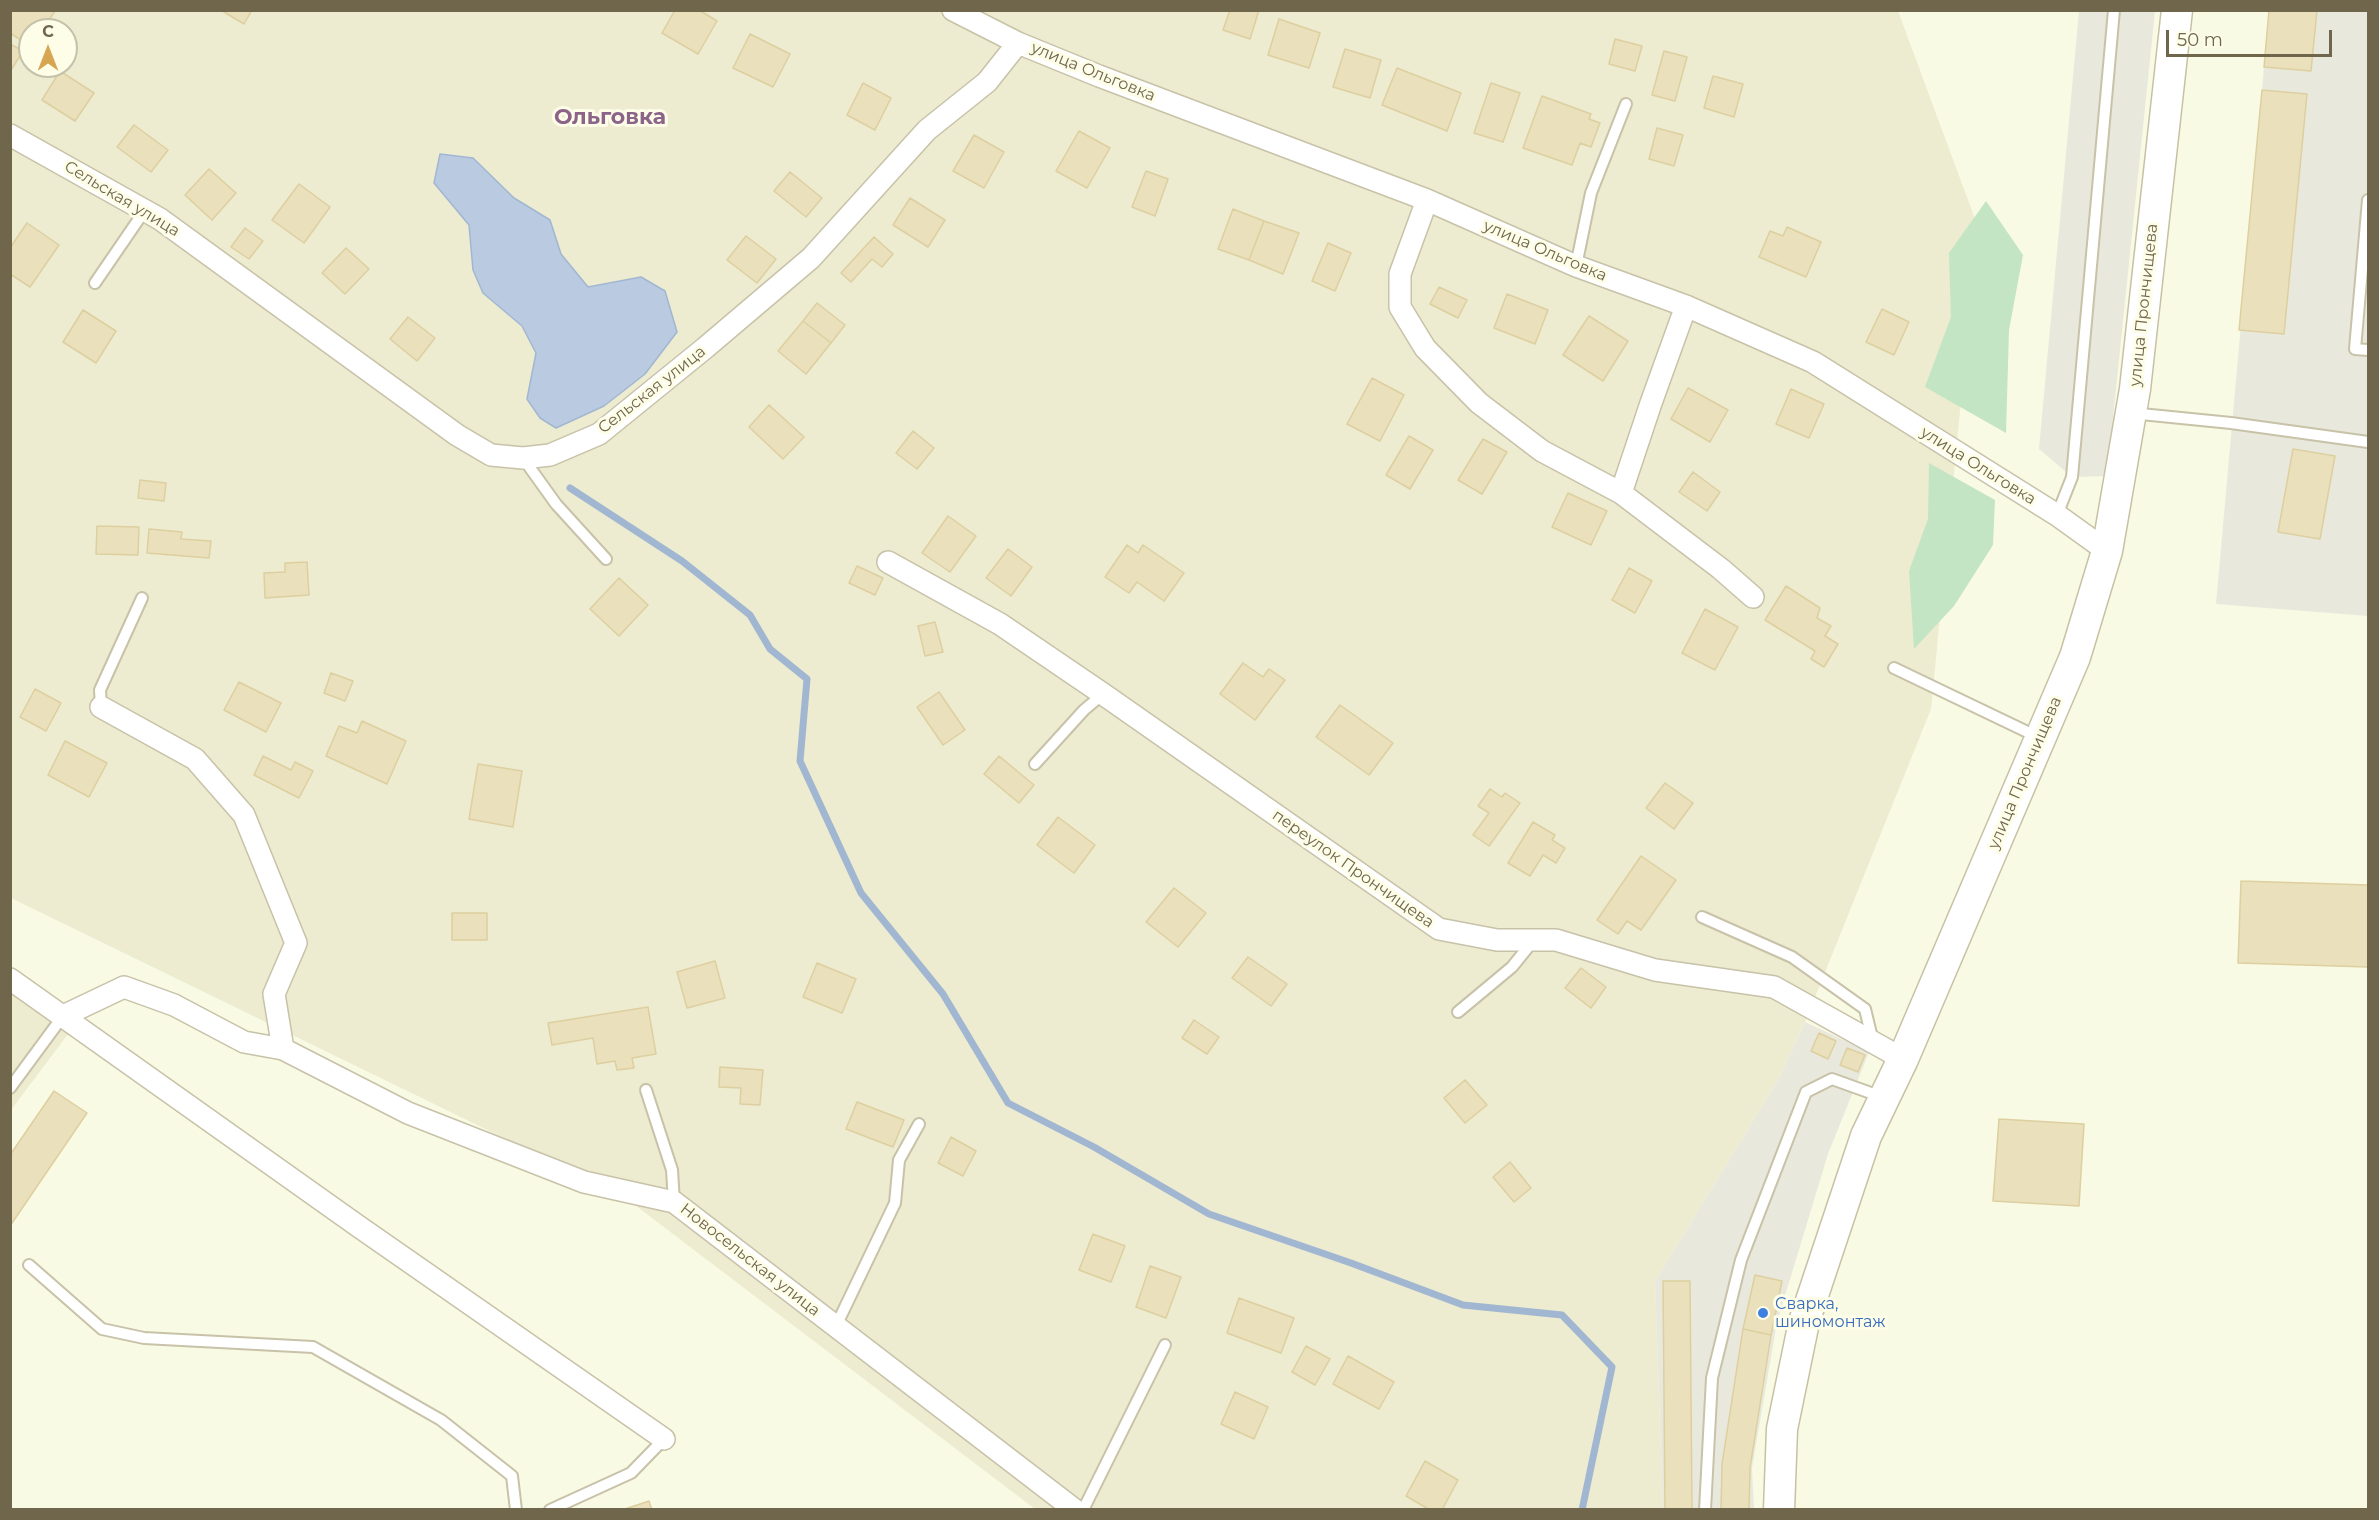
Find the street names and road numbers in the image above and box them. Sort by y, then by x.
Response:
street label: улица Ольговка [1028,38,1158,106]
street label: Сельская улица [61,157,183,241]
street label: улица Ольговка [1480,216,1610,286]
street label: улица Прончищева [2126,223,2162,387]
street label: Сельская улица [594,342,710,438]
street label: улица Ольговка [1917,423,2039,509]
street label: улица Прончищева [1984,694,2066,852]
street label: переулок Прончищева [1268,806,1438,932]
street label: Новосельская улица [676,1199,824,1321]

